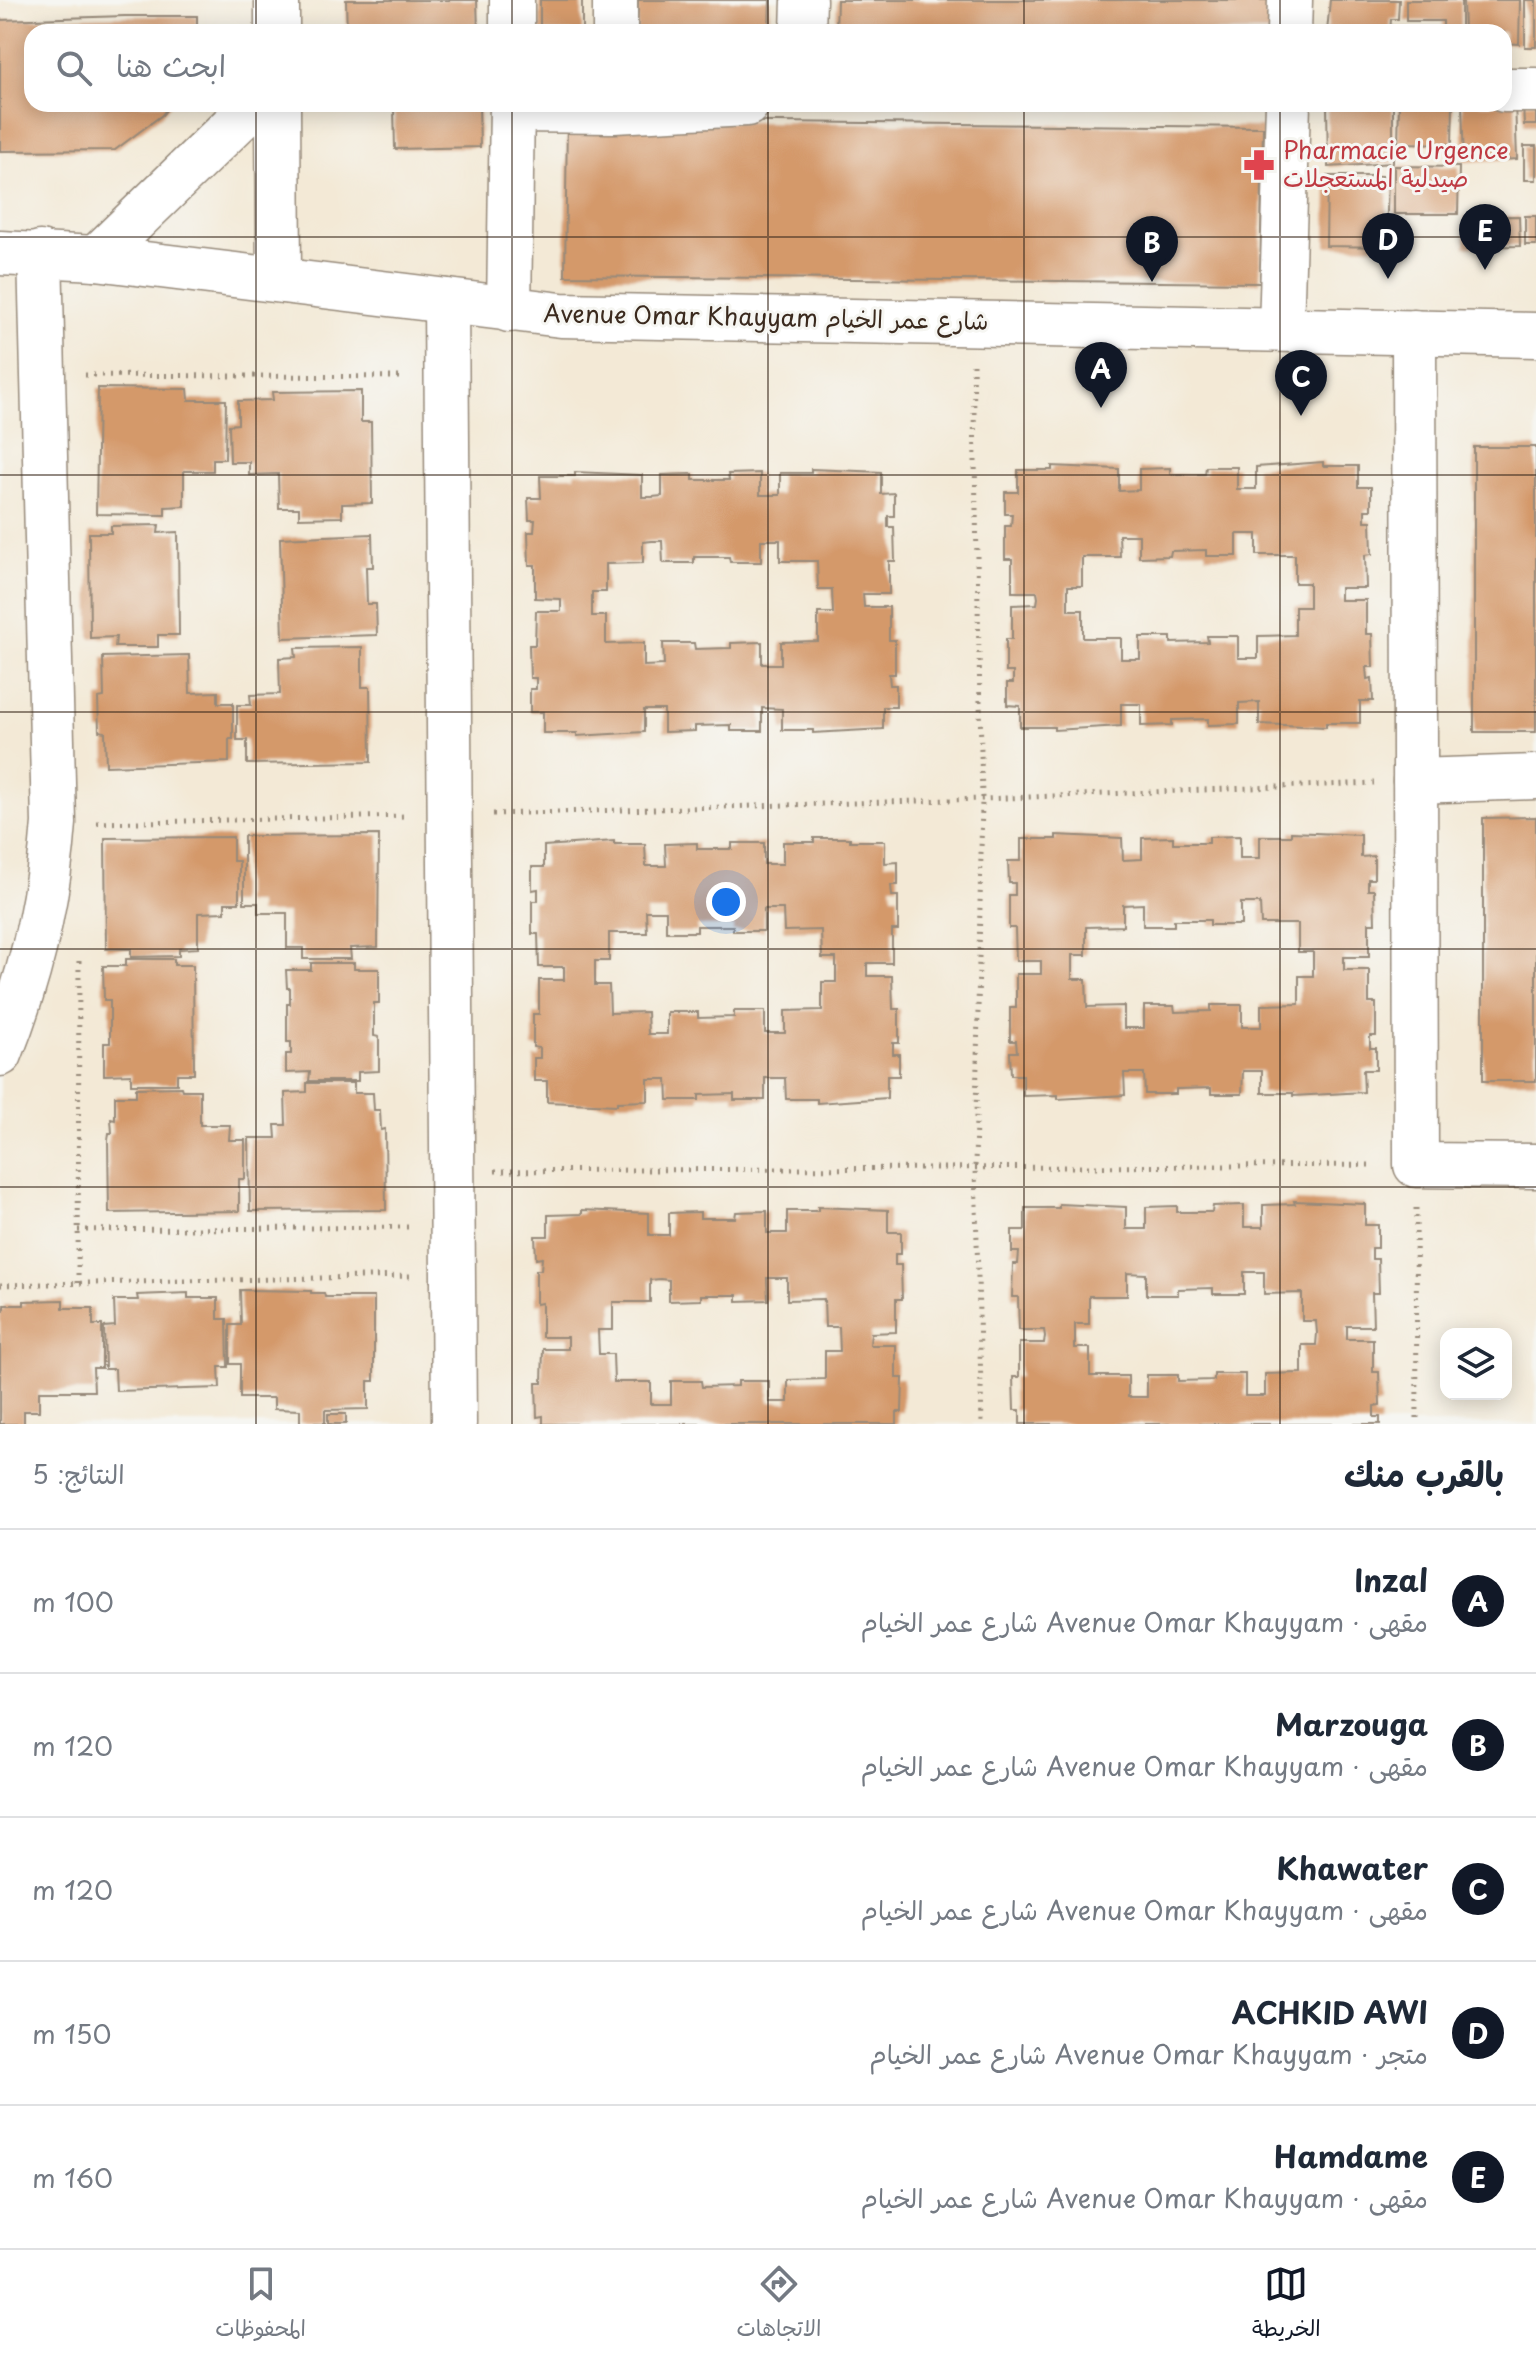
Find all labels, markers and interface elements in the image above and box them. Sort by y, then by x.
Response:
search box [24,24,1512,112]
text: ابحث هنا [116,42,226,87]
icon: search [52,46,96,90]
place label: Pharmacie Urgence صيدلية المستعجلات [1283,131,1508,195]
pharmacy icon: Pharmacie Urgence صيدلية المستعجلات [1242,148,1276,182]
pin: E [1459,204,1511,270]
pin: D [1362,213,1414,279]
pin: B [1126,216,1178,282]
street label: Avenue Omar Khayyam شارع عمر الخيام [543,294,989,340]
pin: A [1075,342,1127,408]
pin: C [1275,350,1327,416]
your location [706,882,746,922]
map controls [1440,1328,1512,1400]
button: layers [1440,1328,1512,1400]
text: بالقرب منك [1344,1447,1504,1499]
text: النتائج: 5 [32,1454,125,1493]
text: Inzal [1354,1557,1428,1602]
text: 100 m [32,1582,114,1621]
text: A [1468,1582,1488,1621]
text: مقهى · Avenue Omar Khayyam شارع عمر الخيام [861,1602,1428,1641]
text: Marzouga [1275,1701,1428,1746]
text: 120 m [32,1726,113,1765]
text: B [1469,1726,1487,1765]
text: مقهى · Avenue Omar Khayyam شارع عمر الخيام [861,1746,1428,1785]
text: Khawater [1276,1845,1428,1890]
text: 120 m [32,1870,113,1909]
text: C [1468,1870,1488,1909]
text: مقهى · Avenue Omar Khayyam شارع عمر الخيام [861,1890,1428,1929]
text: ACHKID AWI [1232,1989,1428,2034]
text: 150 m [32,2014,111,2053]
text: D [1468,2014,1488,2053]
text: متجر · Avenue Omar Khayyam شارع عمر الخيام [869,2034,1428,2073]
text: Hamdame [1274,2133,1428,2178]
text: 160 m [32,2158,113,2197]
text: E [1470,2158,1486,2197]
text: مقهى · Avenue Omar Khayyam شارع عمر الخيام [861,2178,1428,2217]
tab: المحفوظات [215,2262,306,2348]
tab: الاتجاهات [737,2262,821,2348]
tab: الخريطة [1252,2262,1321,2348]

